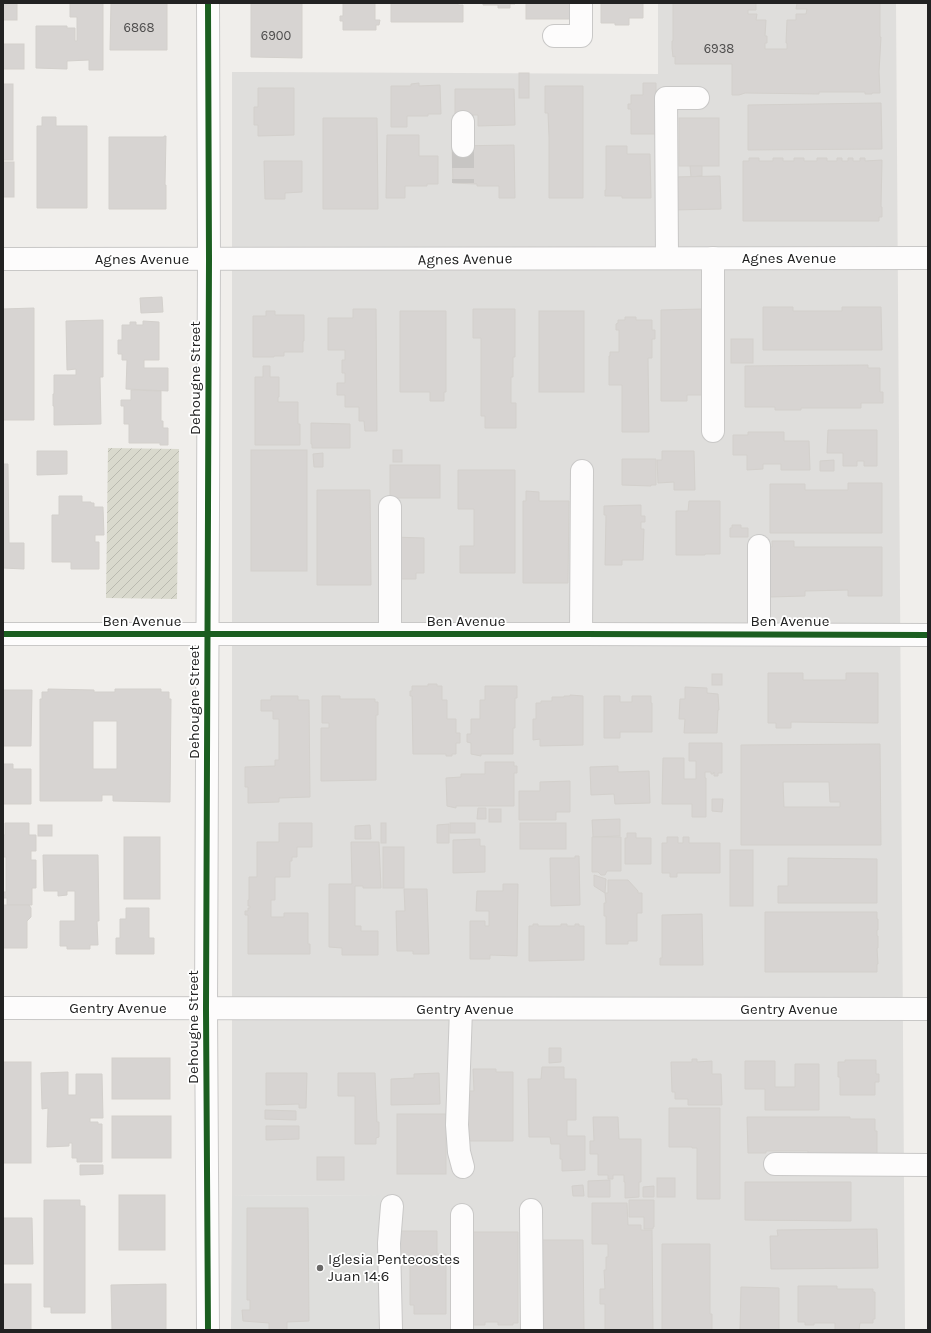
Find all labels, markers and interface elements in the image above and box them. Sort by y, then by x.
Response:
house number: 6868 [124,20,154,35]
house number: 6900 [261,28,291,43]
house number: 6938 [704,41,734,56]
street label: Agnes Avenue [418,249,512,269]
street label: Agnes Avenue [742,249,836,267]
street label: Agnes Avenue [95,250,189,268]
street label: Dehougne Street [186,321,204,435]
street label: Ben Avenue [102,612,182,630]
street label: Ben Avenue [426,612,506,630]
street label: Ben Avenue [750,612,830,630]
street label: Dehougne Street [185,645,203,759]
street label: Dehougne Street [184,970,202,1084]
street label: Gentry Avenue [69,999,167,1017]
street label: Gentry Avenue [416,1000,514,1018]
street label: Gentry Avenue [740,1000,838,1018]
place label: Iglesia Pentecostes Juan 14:6 [328,1250,460,1285]
marker: Iglesia Pentecostes Juan 14:6 [315,1263,325,1273]

